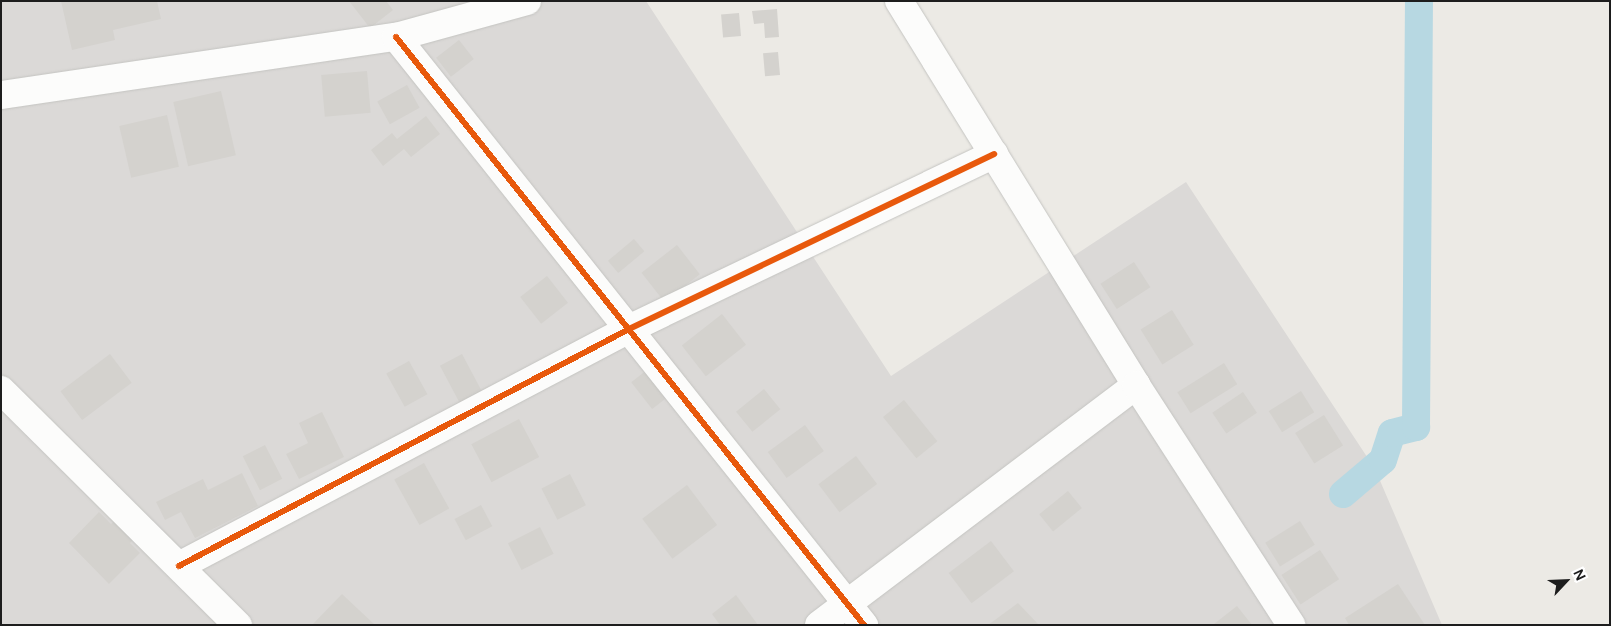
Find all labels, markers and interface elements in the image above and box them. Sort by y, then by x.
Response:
north arrow [1541,556,1591,606]
text: N [1569,566,1590,583]

